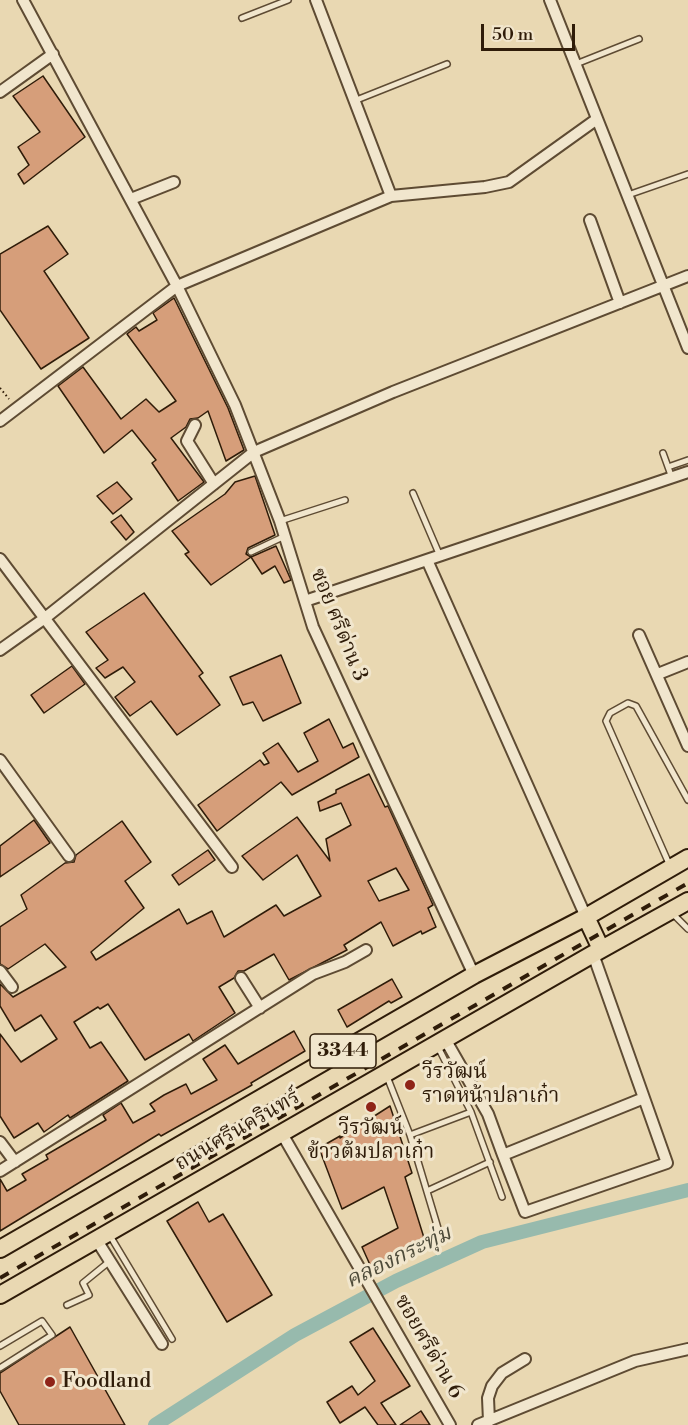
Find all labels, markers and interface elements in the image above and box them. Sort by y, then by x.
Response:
scale bar [484,12,578,50]
text: 50 m [492,23,533,46]
street label: ซอย ศรีด่าน 3 [304,565,372,685]
road number: 3344 [310,1034,376,1068]
place label: วีรวัฒน์ ราดหน้าปลาเก๋า [422,1060,559,1110]
marker: วีรวัฒน์ ราดหน้าปลาเก๋า [403,1078,417,1092]
street label: ถนนศรีนครินทร์ [171,1085,305,1177]
marker: วีรวัฒน์ ข้าวต้มปลาเก๋า [364,1100,378,1114]
place label: วีรวัฒน์ ข้าวต้มปลาเก๋า [308,1116,434,1166]
water label: คลองกระทุ่ม [342,1221,456,1295]
street label: ซอยศรีด่าน 6 [388,1290,468,1404]
place label: Foodland [62,1369,151,1395]
marker: Foodland [43,1375,57,1389]

